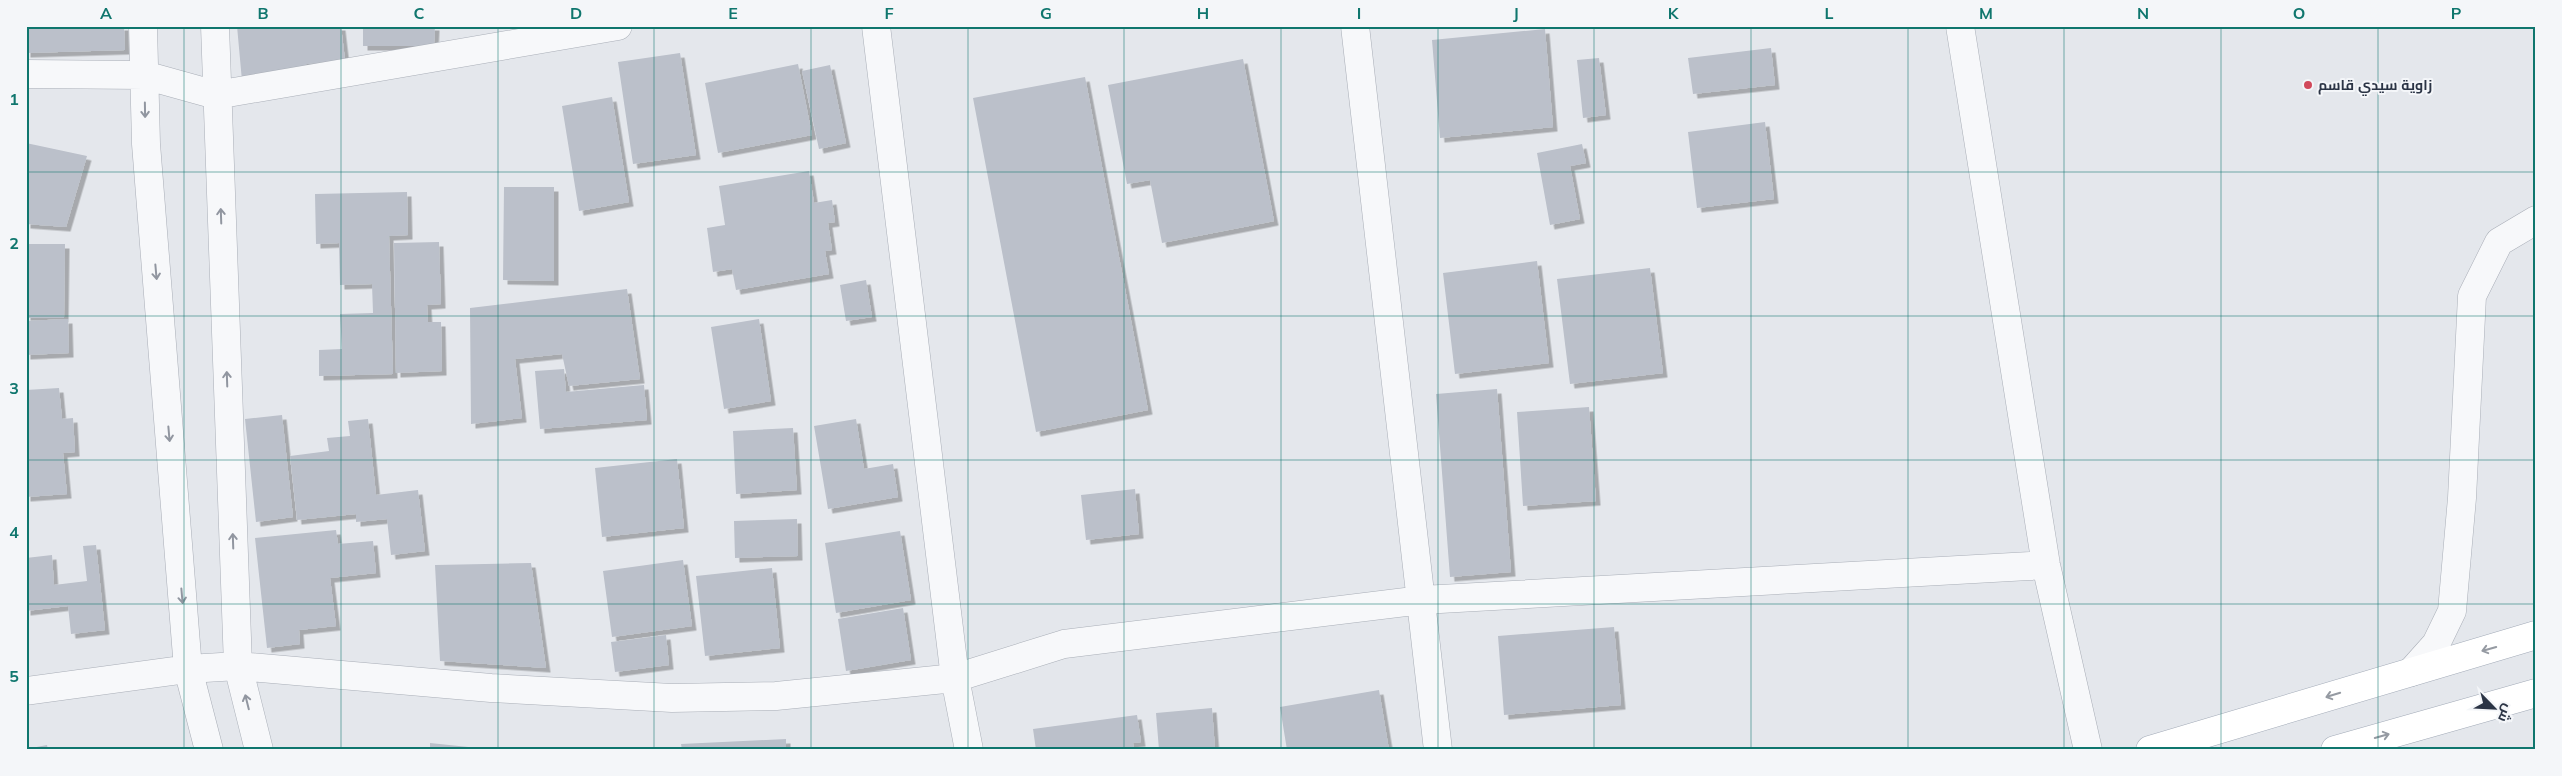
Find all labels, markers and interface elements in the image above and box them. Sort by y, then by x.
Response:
text: A [100,3,112,23]
text: B [257,3,269,23]
text: C [414,3,425,23]
text: D [570,3,582,23]
text: E [728,3,738,23]
text: F [884,3,894,23]
text: G [1040,3,1052,23]
text: H [1197,3,1209,23]
text: I [1357,3,1361,23]
text: J [1513,3,1519,23]
text: K [1668,3,1680,23]
text: L [1825,3,1834,23]
text: M [1979,3,1993,23]
text: N [2137,3,2149,23]
text: O [2293,3,2305,23]
text: P [2451,3,2462,23]
place label: زاوية سيدي قاسم [2318,76,2432,96]
marker: زاوية سيدي قاسم [2302,79,2314,91]
text: 1 [9,89,19,109]
one-way arrow [140,102,150,118]
one-way arrow [216,209,225,225]
text: 2 [9,233,19,253]
one-way arrow [151,264,161,280]
one-way arrow [222,371,232,388]
text: 3 [9,378,19,398]
one-way arrow [164,426,174,442]
text: 4 [9,522,19,542]
one-way arrow [229,533,238,549]
one-way arrow [177,588,187,604]
one-way arrow [2481,645,2497,655]
text: 5 [9,666,19,686]
north arrow [2470,684,2520,734]
one-way arrow [2326,691,2342,701]
one-way arrow [242,695,251,711]
text: ش [2494,701,2518,725]
one-way arrow [2373,731,2389,741]

